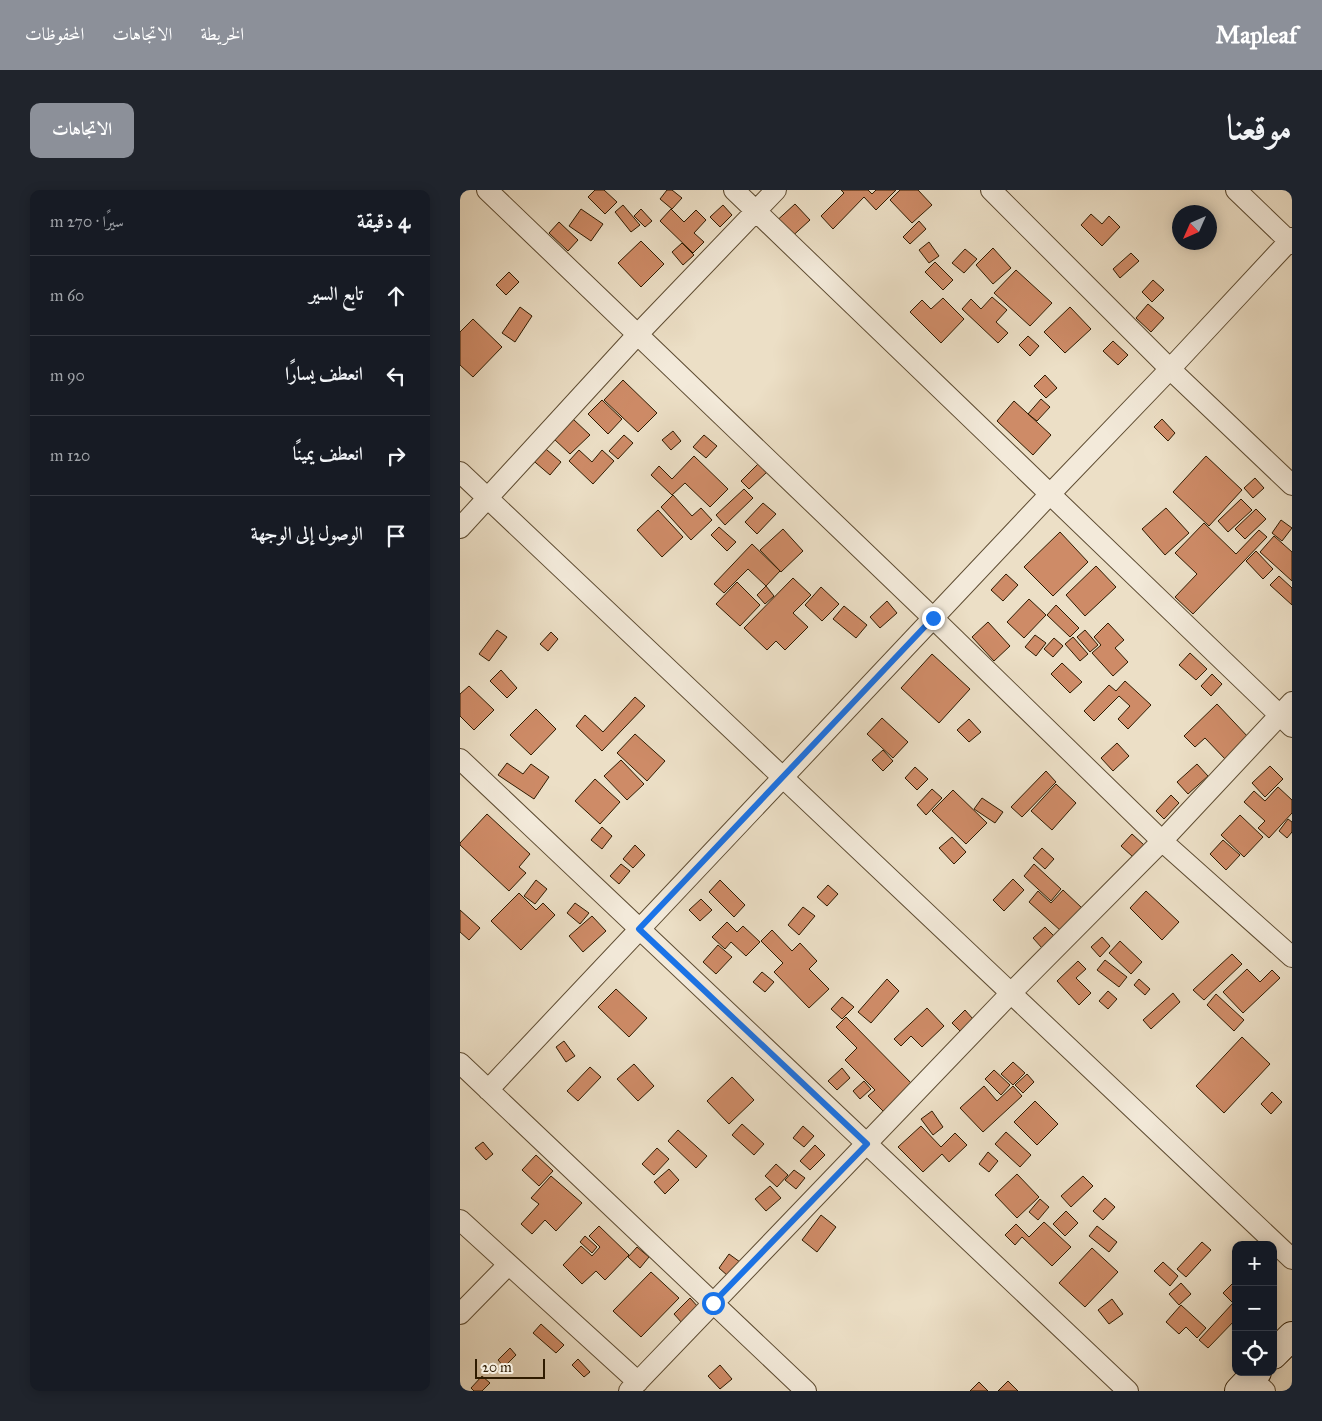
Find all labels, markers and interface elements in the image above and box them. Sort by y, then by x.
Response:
text: Mapleaf [1216,20,1297,50]
text: المحفوظات [25,23,84,45]
text: الاتجاهات [112,23,172,45]
text: الخريطة [200,23,244,45]
button: الاتجاهات [30,103,134,158]
text: موقعنا [1227,106,1292,149]
north arrow [1172,205,1217,250]
text: 4 دقيقة [357,208,410,234]
text: سيرًا · 270 m [50,212,124,231]
text: تابع السير [309,282,363,305]
icon: ahead [382,282,410,310]
text: 60 m [50,286,84,305]
text: انعطف يسارًا [285,362,363,385]
icon: left [382,362,410,390]
text: 90 m [50,366,85,385]
text: انعطف يمينًا [293,442,363,465]
icon: right [382,442,410,470]
text: 120 m [50,446,90,465]
text: الوصول إلى الوجهة [251,522,363,545]
icon: arrive [382,522,410,550]
route end [922,607,945,630]
map controls [1232,1241,1277,1376]
button: + [1232,1241,1277,1286]
button: − [1232,1286,1277,1331]
route start [702,1292,725,1315]
button: locate [1232,1331,1277,1376]
scale bar [475,1356,545,1379]
text: 20 m [482,1359,512,1376]

